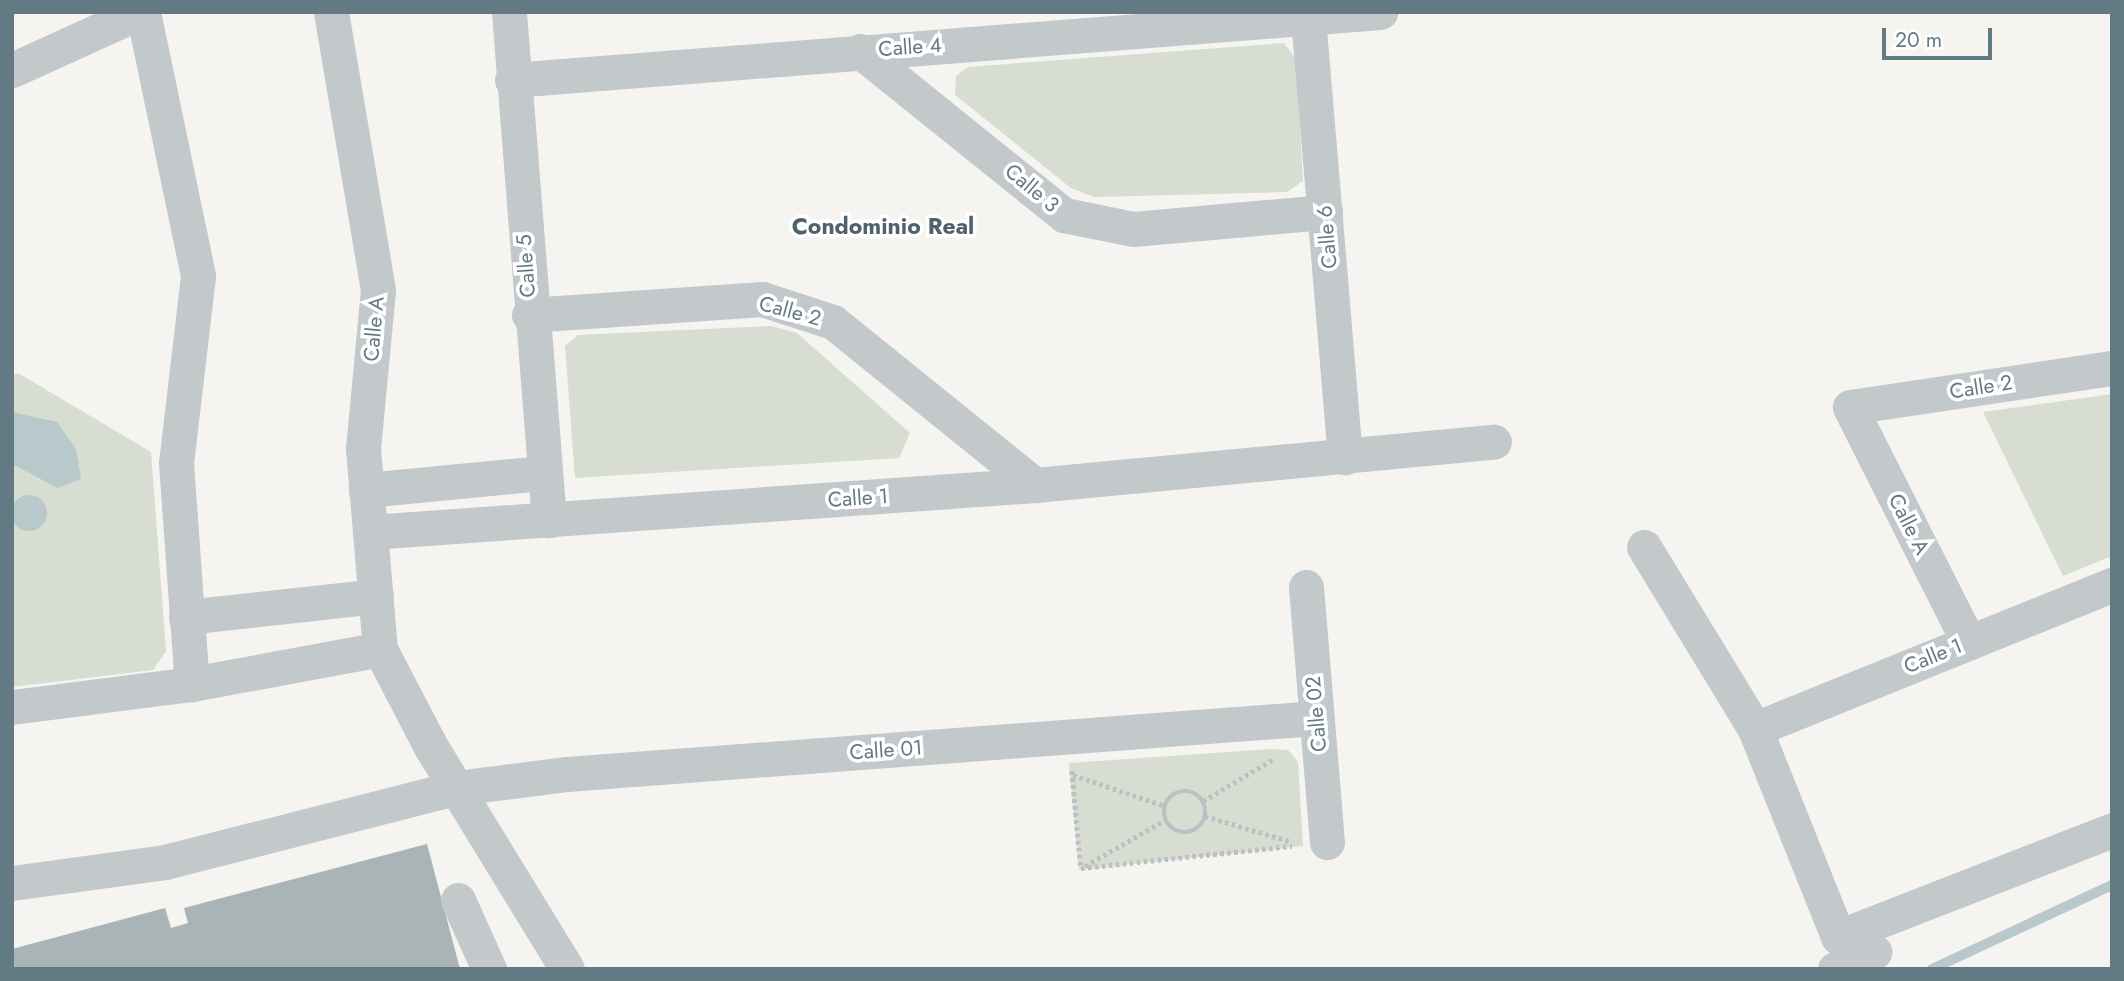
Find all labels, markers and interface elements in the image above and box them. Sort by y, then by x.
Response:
scale bar [1886,14,1996,58]
text: 20 m [1895,25,1942,55]
street label: Calle 4 [877,32,943,62]
street label: Calle 3 [1000,158,1064,218]
street label: Calle 6 [1312,204,1342,270]
district label: Condominio Real [792,212,974,240]
street label: Calle 5 [511,234,541,298]
street label: Calle 2 [756,291,824,331]
street label: Calle A [359,295,389,363]
street label: Calle 2 [1948,370,2014,404]
street label: Calle 1 [827,483,889,513]
street label: Calle A [1883,489,1935,559]
street label: Calle 1 [1900,633,1966,679]
street label: Calle 02 [1300,675,1332,753]
street label: Calle 01 [849,735,923,765]

